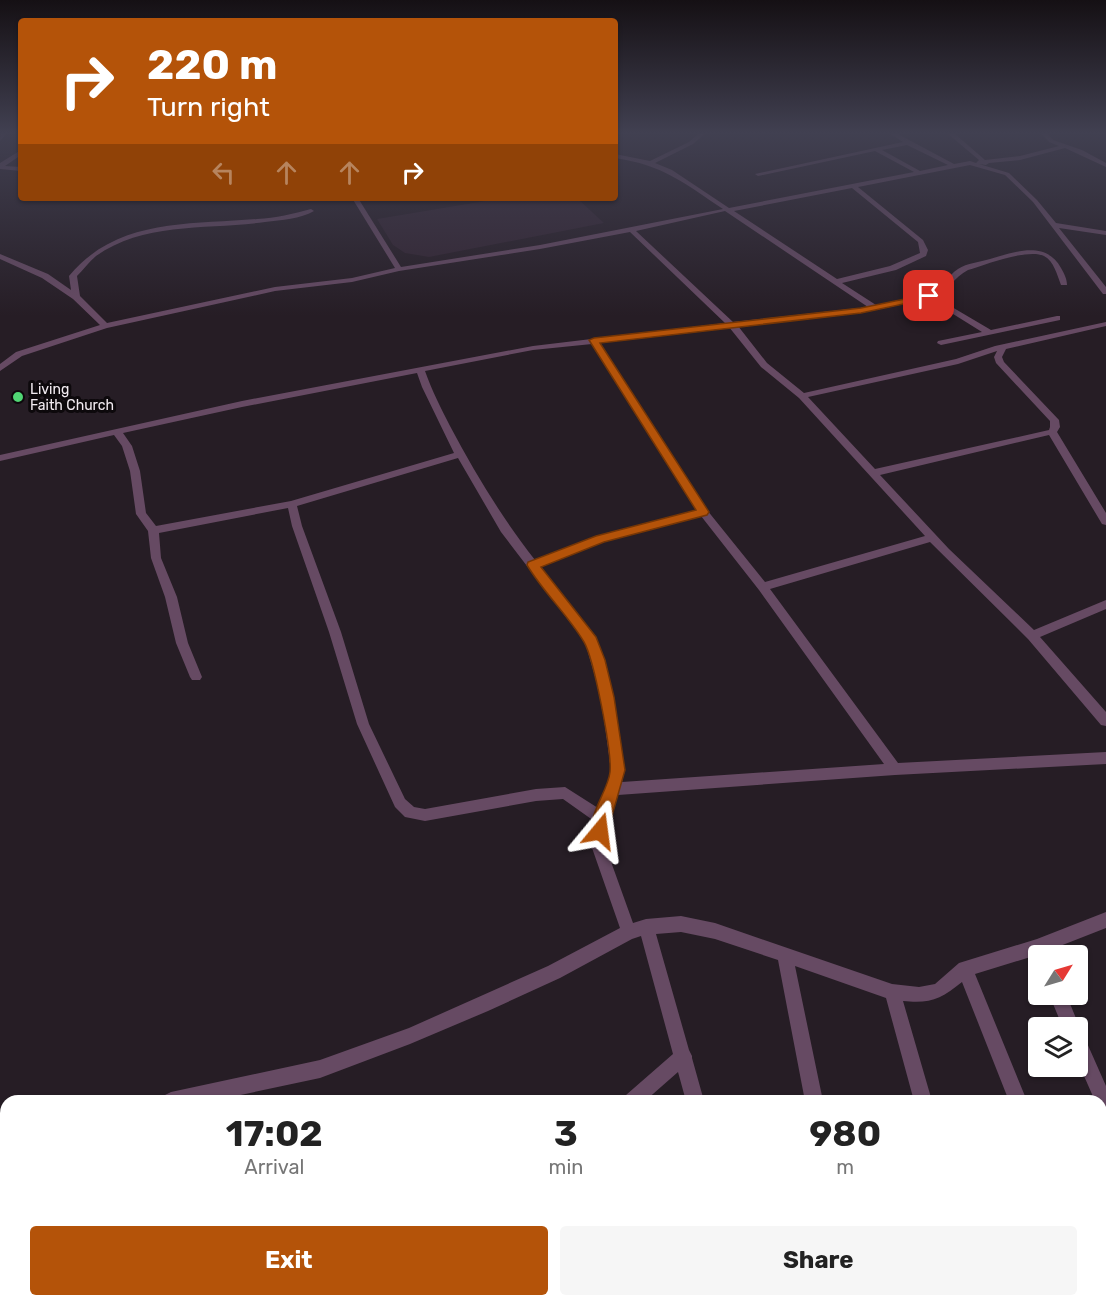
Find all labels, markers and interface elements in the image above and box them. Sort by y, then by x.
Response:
text: 220 m [147,40,278,90]
icon: right [48,42,126,120]
text: Turn right [147,91,270,123]
icon: left [207,156,240,189]
icon: ahead [270,156,303,189]
icon: ahead [333,156,366,189]
icon: right [396,156,429,189]
pin [903,270,954,321]
icon: arrive [912,279,945,312]
place label: Living Faith Church [30,381,114,414]
marker: Living Faith Church [11,390,25,404]
position arrow [568,799,632,863]
north arrow [1028,945,1088,1005]
map controls [1028,945,1088,1077]
button: layers [1028,1017,1088,1077]
text: 17:02 [226,1112,323,1155]
text: 3 [554,1112,578,1155]
text: 980 [809,1112,881,1155]
text: Arrival [244,1155,304,1179]
text: min [549,1155,583,1179]
text: m [836,1155,854,1179]
button: Exit [30,1226,548,1295]
button: Share [560,1226,1077,1295]

